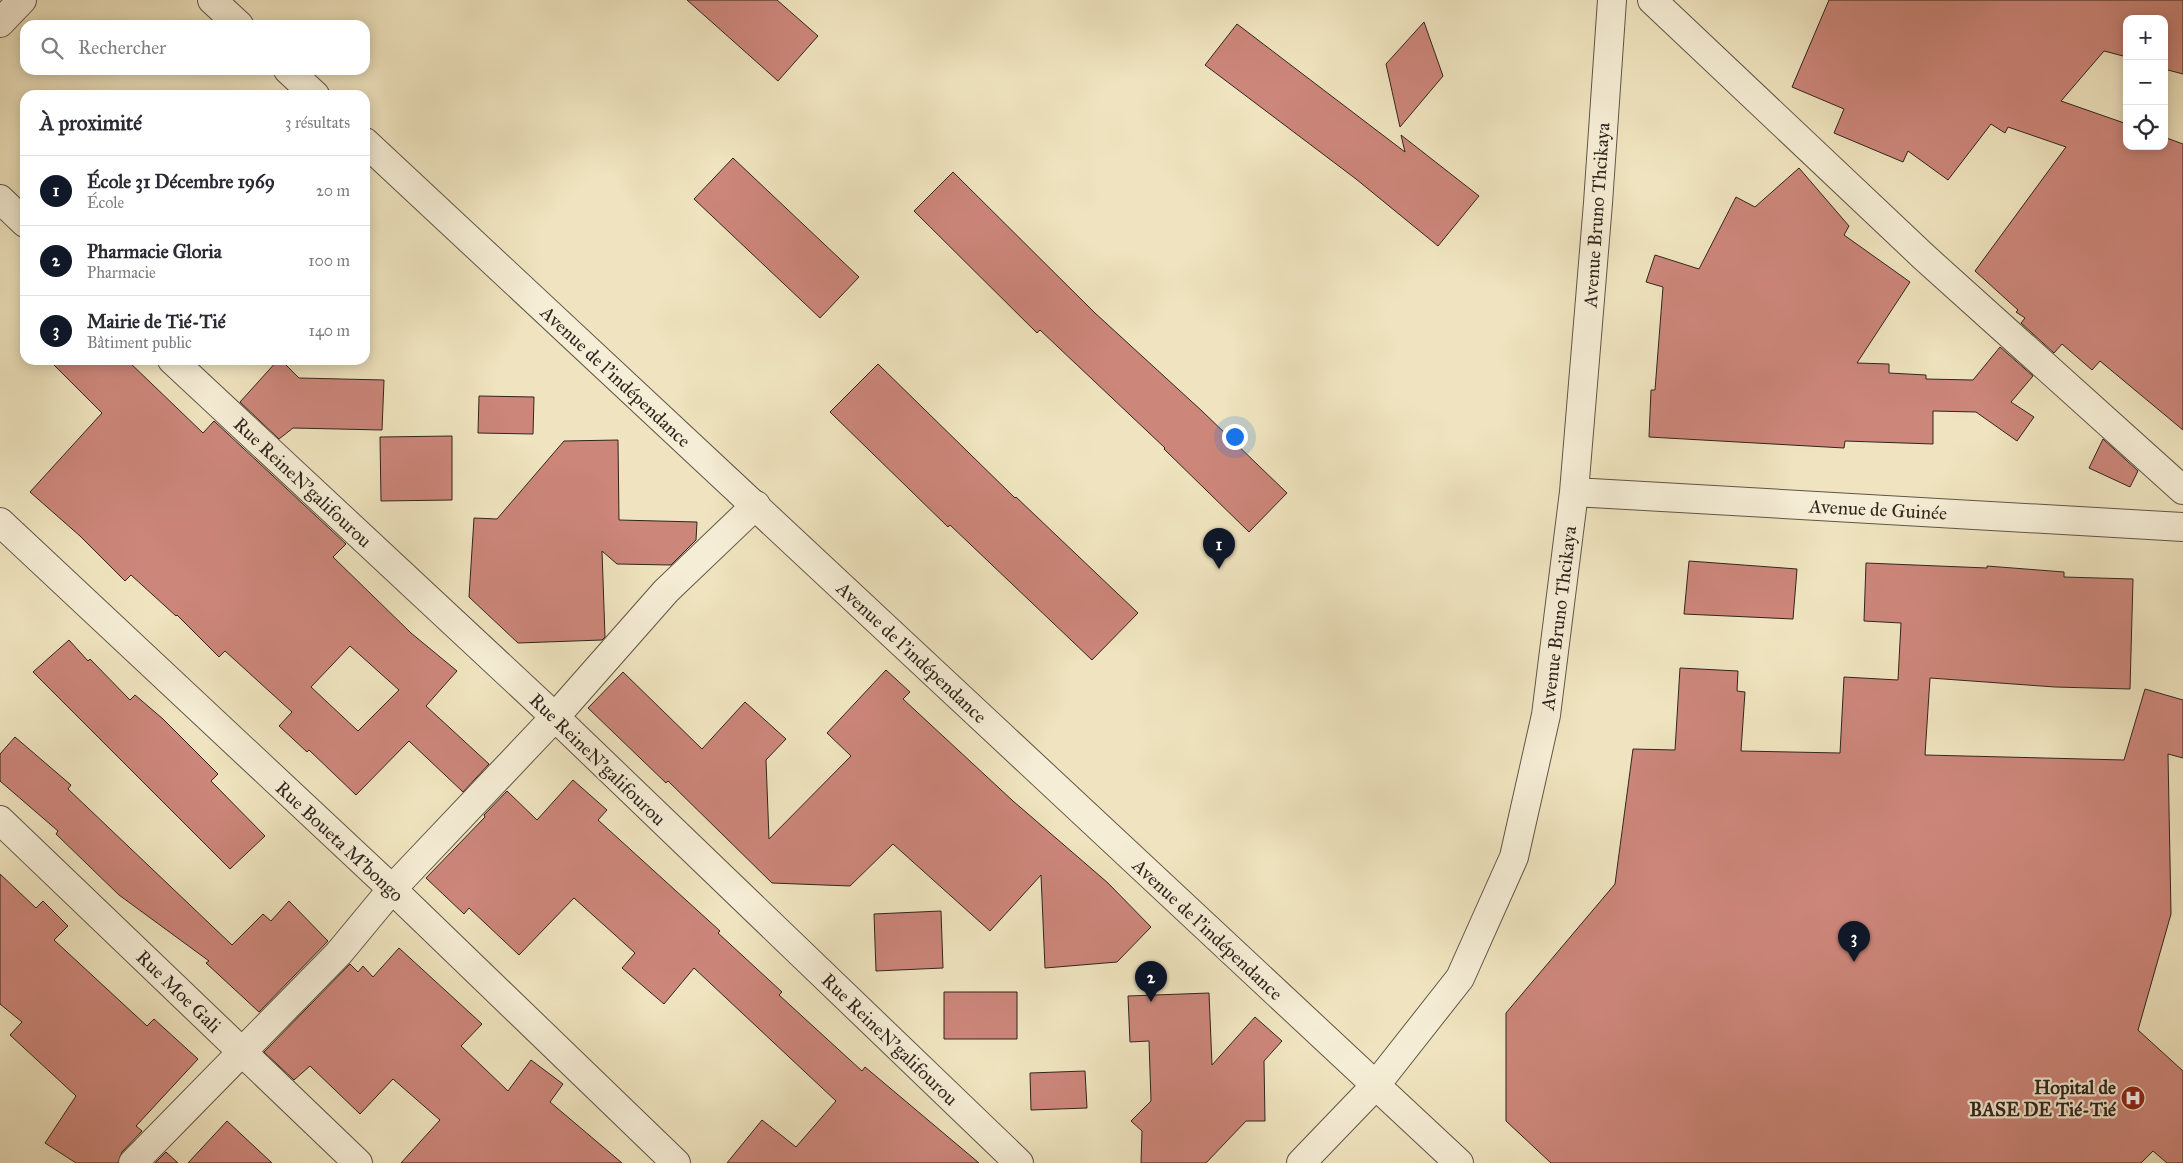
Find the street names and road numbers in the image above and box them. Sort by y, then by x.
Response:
street label: Avenue Bruno Thcikaya [1578,121,1615,309]
street label: Avenue de l'indépendance [535,300,696,452]
street label: Rue ReineN'galifourou [228,412,377,553]
street label: Avenue de Guinée [1807,494,1948,525]
street label: Avenue Bruno Thcikaya [1536,524,1581,712]
street label: Avenue de l'indépendance [831,576,992,728]
street label: Rue ReineN'galifourou [524,688,671,831]
street label: Rue Boueta M'bongo [270,776,409,908]
street label: Avenue de l'indépendance [1127,853,1288,1005]
street label: Rue Moe Gali [132,945,226,1037]
street label: Rue ReineN'galifourou [816,968,963,1111]

